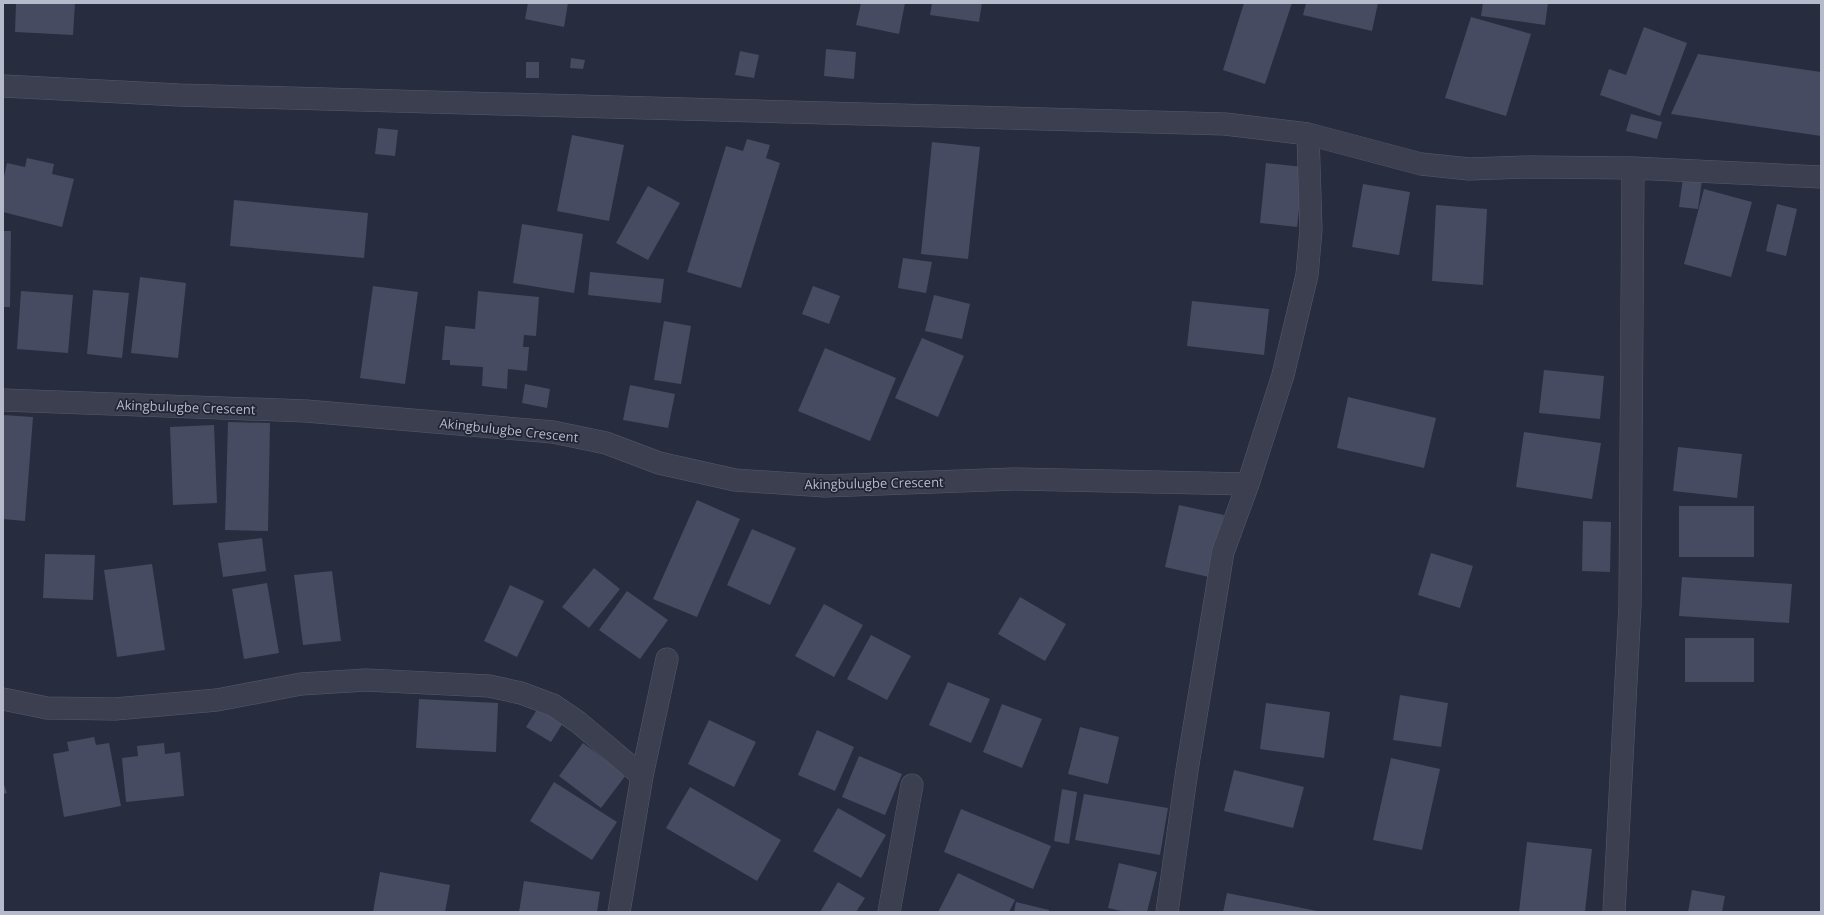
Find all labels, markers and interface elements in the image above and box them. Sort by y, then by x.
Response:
street label: Akingbulugbe Crescent [116,396,256,418]
street label: Akingbulugbe Crescent [439,414,580,446]
street label: Akingbulugbe Crescent [804,473,944,493]

